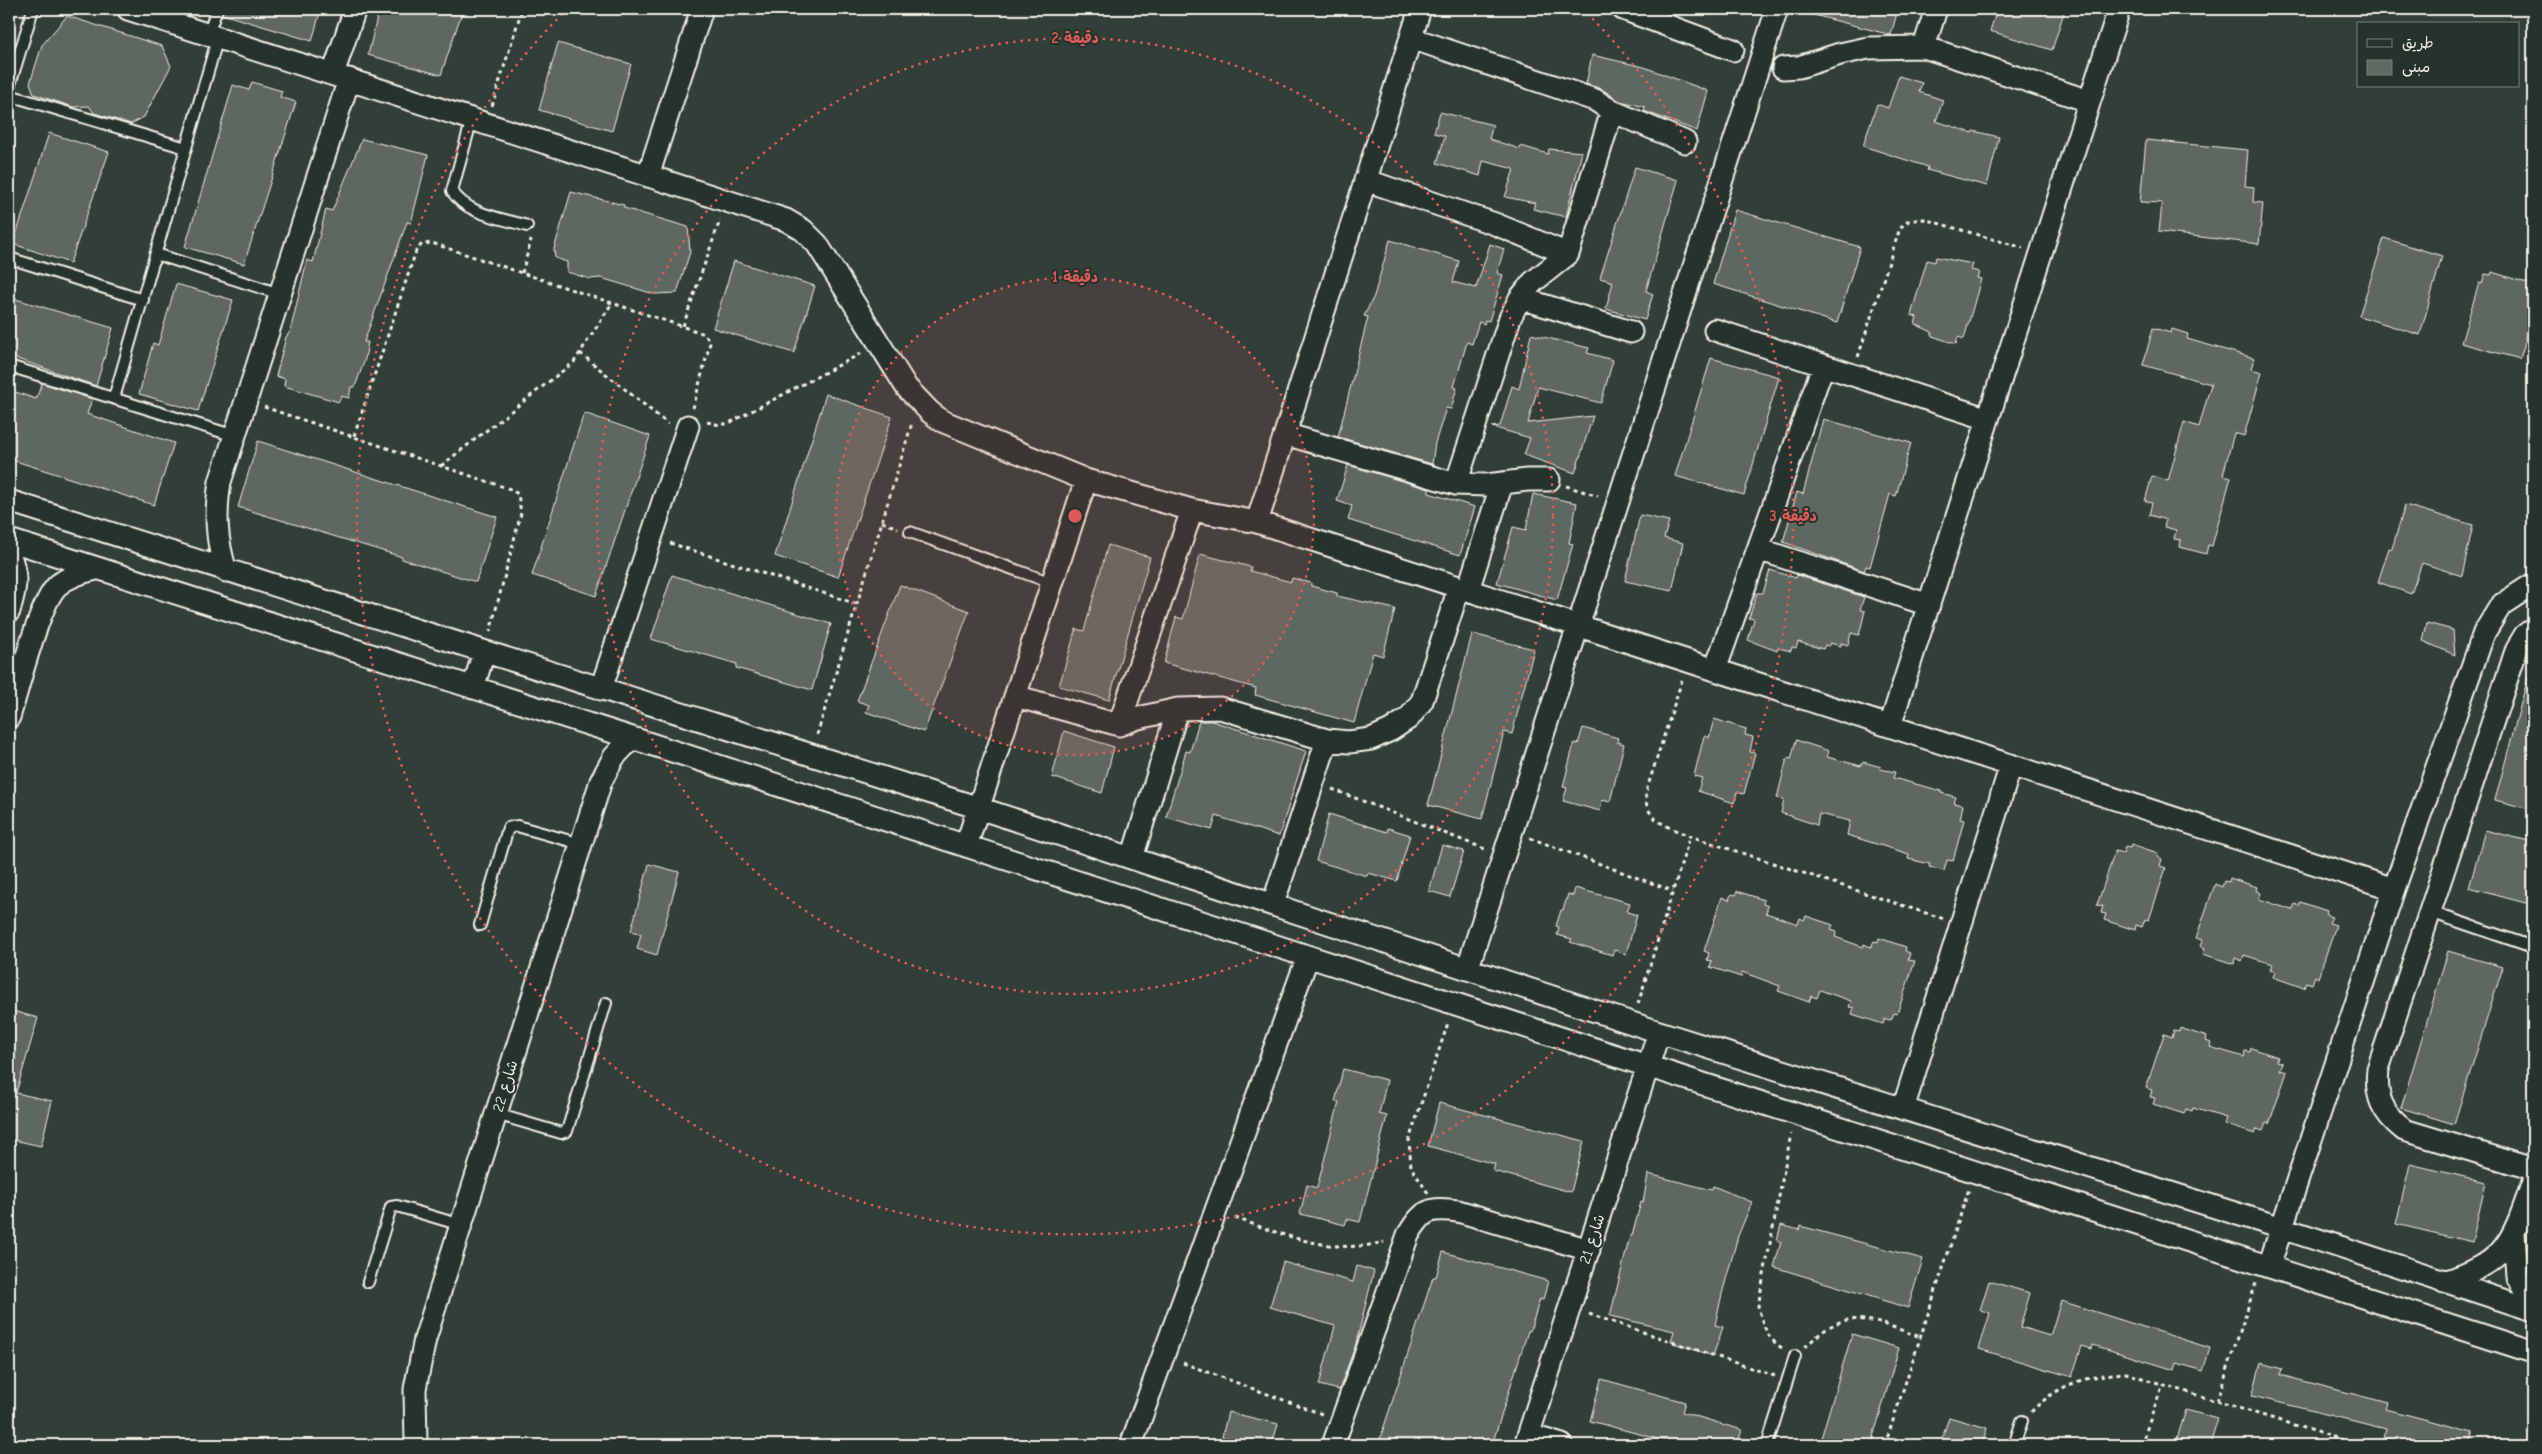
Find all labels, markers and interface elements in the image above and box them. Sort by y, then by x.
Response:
legend [2357,22,2520,88]
text: 2 دقيقة [1051,29,1099,47]
text: طريق [2402,34,2434,52]
text: مبنى [2402,58,2430,77]
text: 1 دقيقة [1052,268,1098,286]
centre of rings [1066,507,1084,525]
text: 3 دقيقة [1769,507,1817,525]
street label: شارع 22 [489,1058,522,1114]
street label: شارع 21 [1576,1212,1609,1266]

